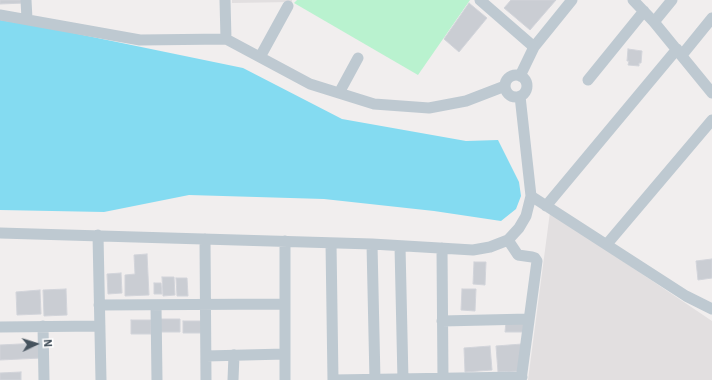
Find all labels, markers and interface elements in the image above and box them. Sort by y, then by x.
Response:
north arrow [16,324,56,364]
text: N [41,339,55,348]

